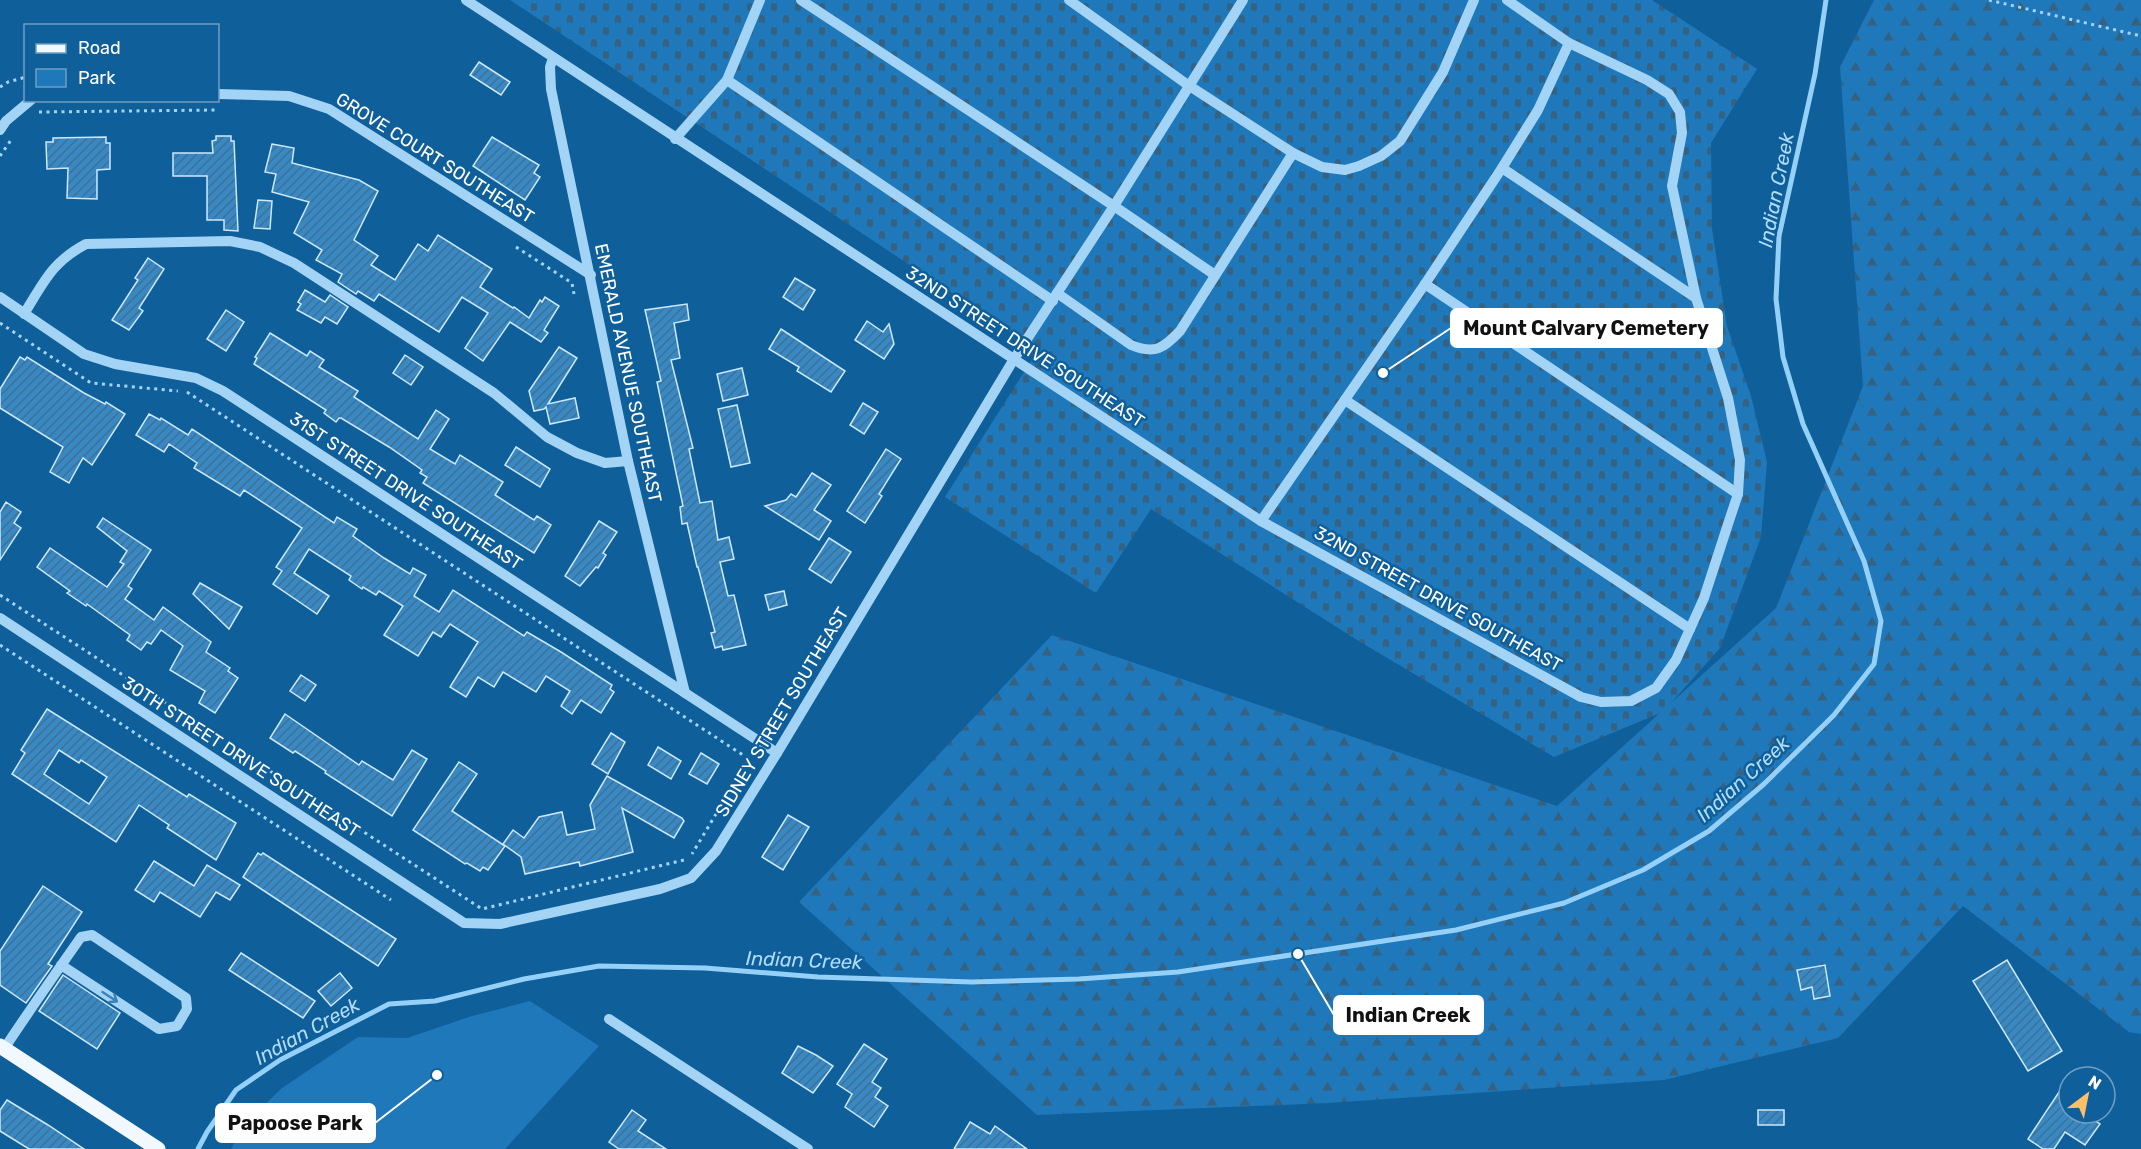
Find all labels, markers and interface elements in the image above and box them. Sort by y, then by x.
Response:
legend [24,24,219,102]
text: Road [78,37,121,59]
text: Park [78,67,116,89]
street label: GROVE COURT SOUTHEAST [332,88,538,228]
water label: Indian Creek [1753,130,1799,250]
street label: EMERALD AVENUE SOUTHEAST [590,241,666,505]
street label: 32ND STREET DRIVE SOUTHEAST [902,262,1148,432]
callout: Mount Calvary Cemetery [1451,309,1722,347]
text: Mount Calvary Cemetery [1463,316,1709,340]
street label: 31ST STREET DRIVE SOUTHEAST [286,407,526,575]
street label: 32ND STREET DRIVE SOUTHEAST [1310,522,1566,676]
street label: SIDNEY STREET SOUTHEAST [711,603,853,821]
street label: 30TH STREET DRIVE SOUTHEAST [118,672,364,842]
water label: Indian Creek [1692,731,1795,827]
water label: Indian Creek [745,946,863,974]
one-way arrow [101,991,118,1003]
water label: Indian Creek [250,992,364,1070]
callout: Indian Creek [1334,996,1483,1034]
text: Indian Creek [1345,1003,1471,1027]
north arrow [2057,1065,2117,1125]
text: N [2085,1072,2105,1094]
callout: Papoose Park [216,1104,375,1142]
text: Papoose Park [227,1111,363,1135]

